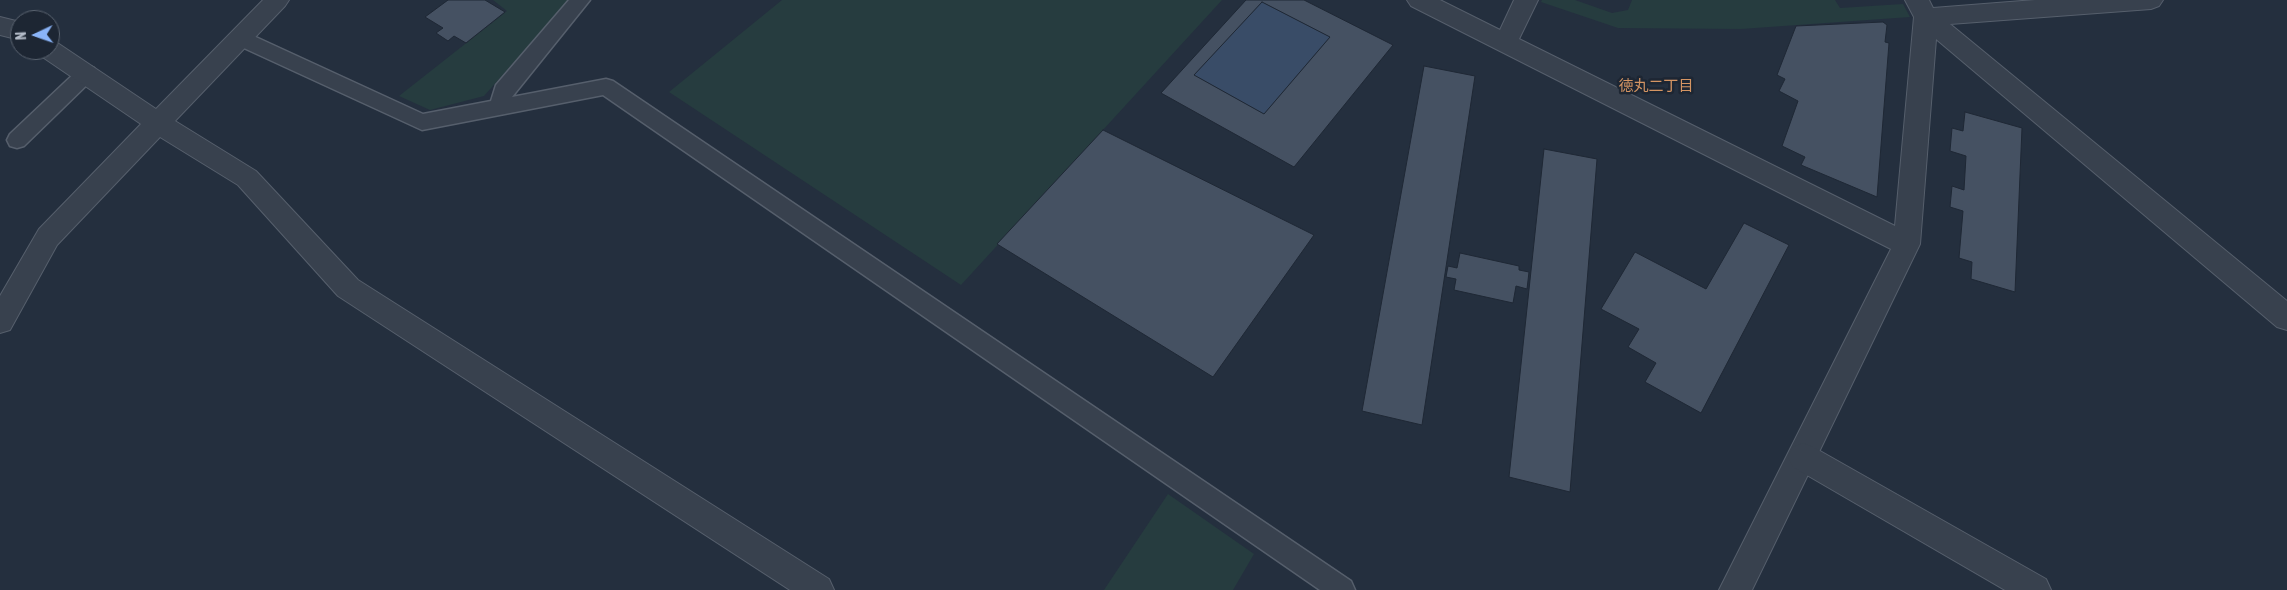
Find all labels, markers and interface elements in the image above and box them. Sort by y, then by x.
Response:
north arrow [10,10,60,60]
text: N [13,31,29,40]
district label: 徳丸二丁目 [1619,77,1693,95]

